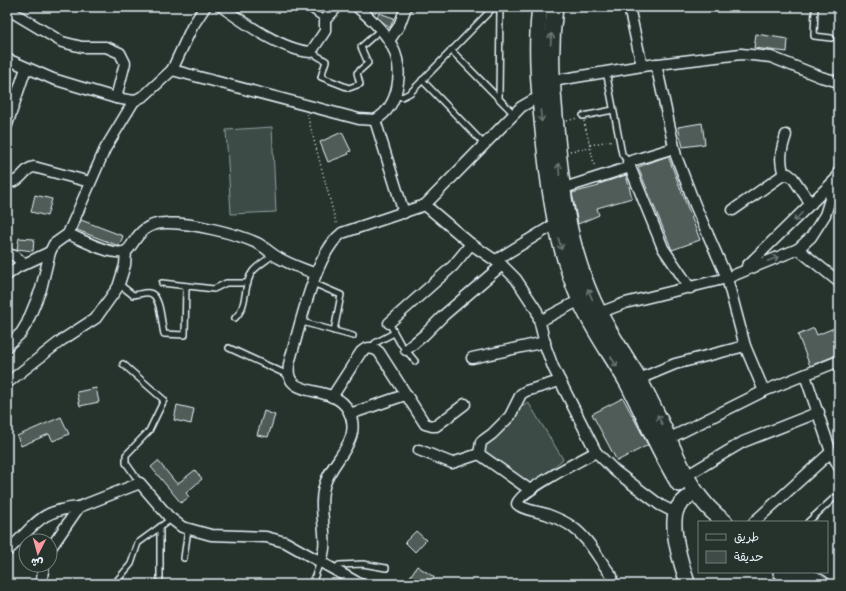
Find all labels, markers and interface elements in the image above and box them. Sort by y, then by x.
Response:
one-way arrow [548,33,555,46]
one-way arrow [538,109,545,122]
one-way arrow [556,163,563,176]
one-way arrow [793,212,803,222]
one-way arrow [557,237,564,250]
one-way arrow [766,255,778,263]
one-way arrow [586,289,594,301]
one-way arrow [610,356,618,367]
one-way arrow [656,414,664,426]
legend [698,521,828,573]
text: طريق [734,529,759,546]
north arrow [18,533,58,573]
text: حديقة [734,549,763,566]
text: ش [30,554,44,571]

